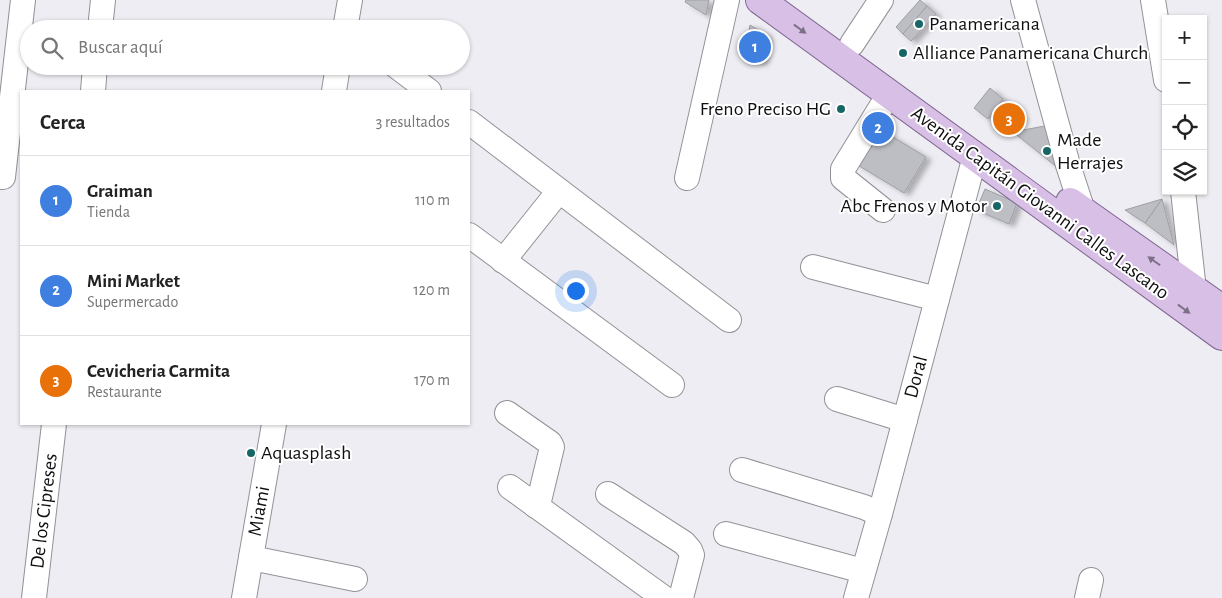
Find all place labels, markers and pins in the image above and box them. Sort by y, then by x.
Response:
place label: Panamericana [929,14,1040,34]
marker: Panamericana [913,18,925,30]
pin: 1 [739,28,771,66]
place label: Alliance Panamericana Church [913,43,1148,63]
marker: Alliance Panamericana Church [897,47,909,59]
place label: Freno Preciso HG [700,99,831,119]
pin: 3 [993,100,1025,138]
marker: Freno Preciso HG [835,103,847,115]
pin: 2 [862,109,894,147]
place label: Made Herrajes [1057,130,1123,173]
marker: Made Herrajes [1041,145,1053,157]
place label: Abc Frenos y Motor [841,196,988,216]
marker: Abc Frenos y Motor [991,200,1003,212]
place label: Aquasplash [261,443,351,463]
marker: Aquasplash [245,447,257,459]

